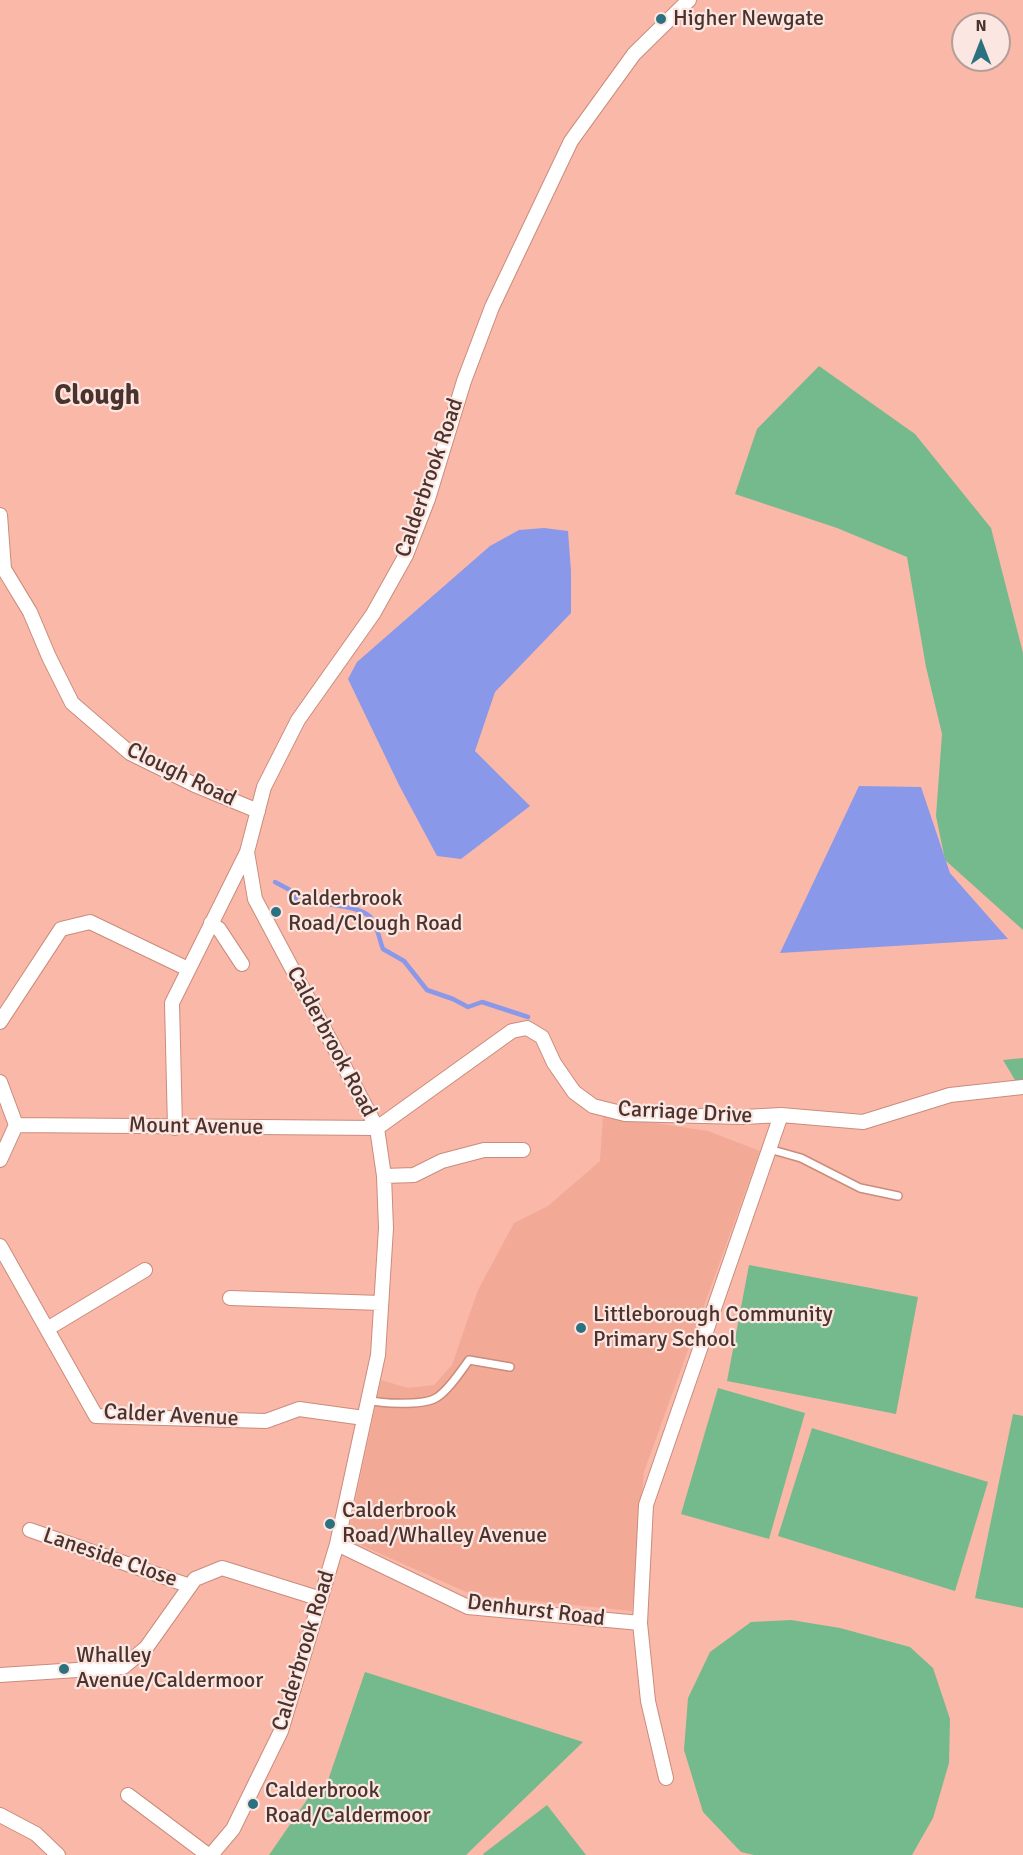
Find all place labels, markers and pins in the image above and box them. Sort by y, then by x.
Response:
place label: Higher Newgate [673,6,824,32]
marker: Higher Newgate [654,12,668,26]
place label: Calderbrook Road/Clough Road [288,886,462,938]
marker: Calderbrook Road/Clough Road [269,905,283,919]
place label: Littleborough Community Primary School [593,1302,833,1354]
marker: Littleborough Community Primary School [574,1321,588,1335]
place label: Calderbrook Road/Whalley Avenue [342,1498,547,1550]
marker: Calderbrook Road/Whalley Avenue [323,1517,337,1531]
place label: Whalley Avenue/Caldermoor [76,1643,263,1694]
marker: Whalley Avenue/Caldermoor [57,1662,71,1676]
place label: Calderbrook Road/Caldermoor [265,1778,431,1830]
marker: Calderbrook Road/Caldermoor [246,1797,260,1811]

